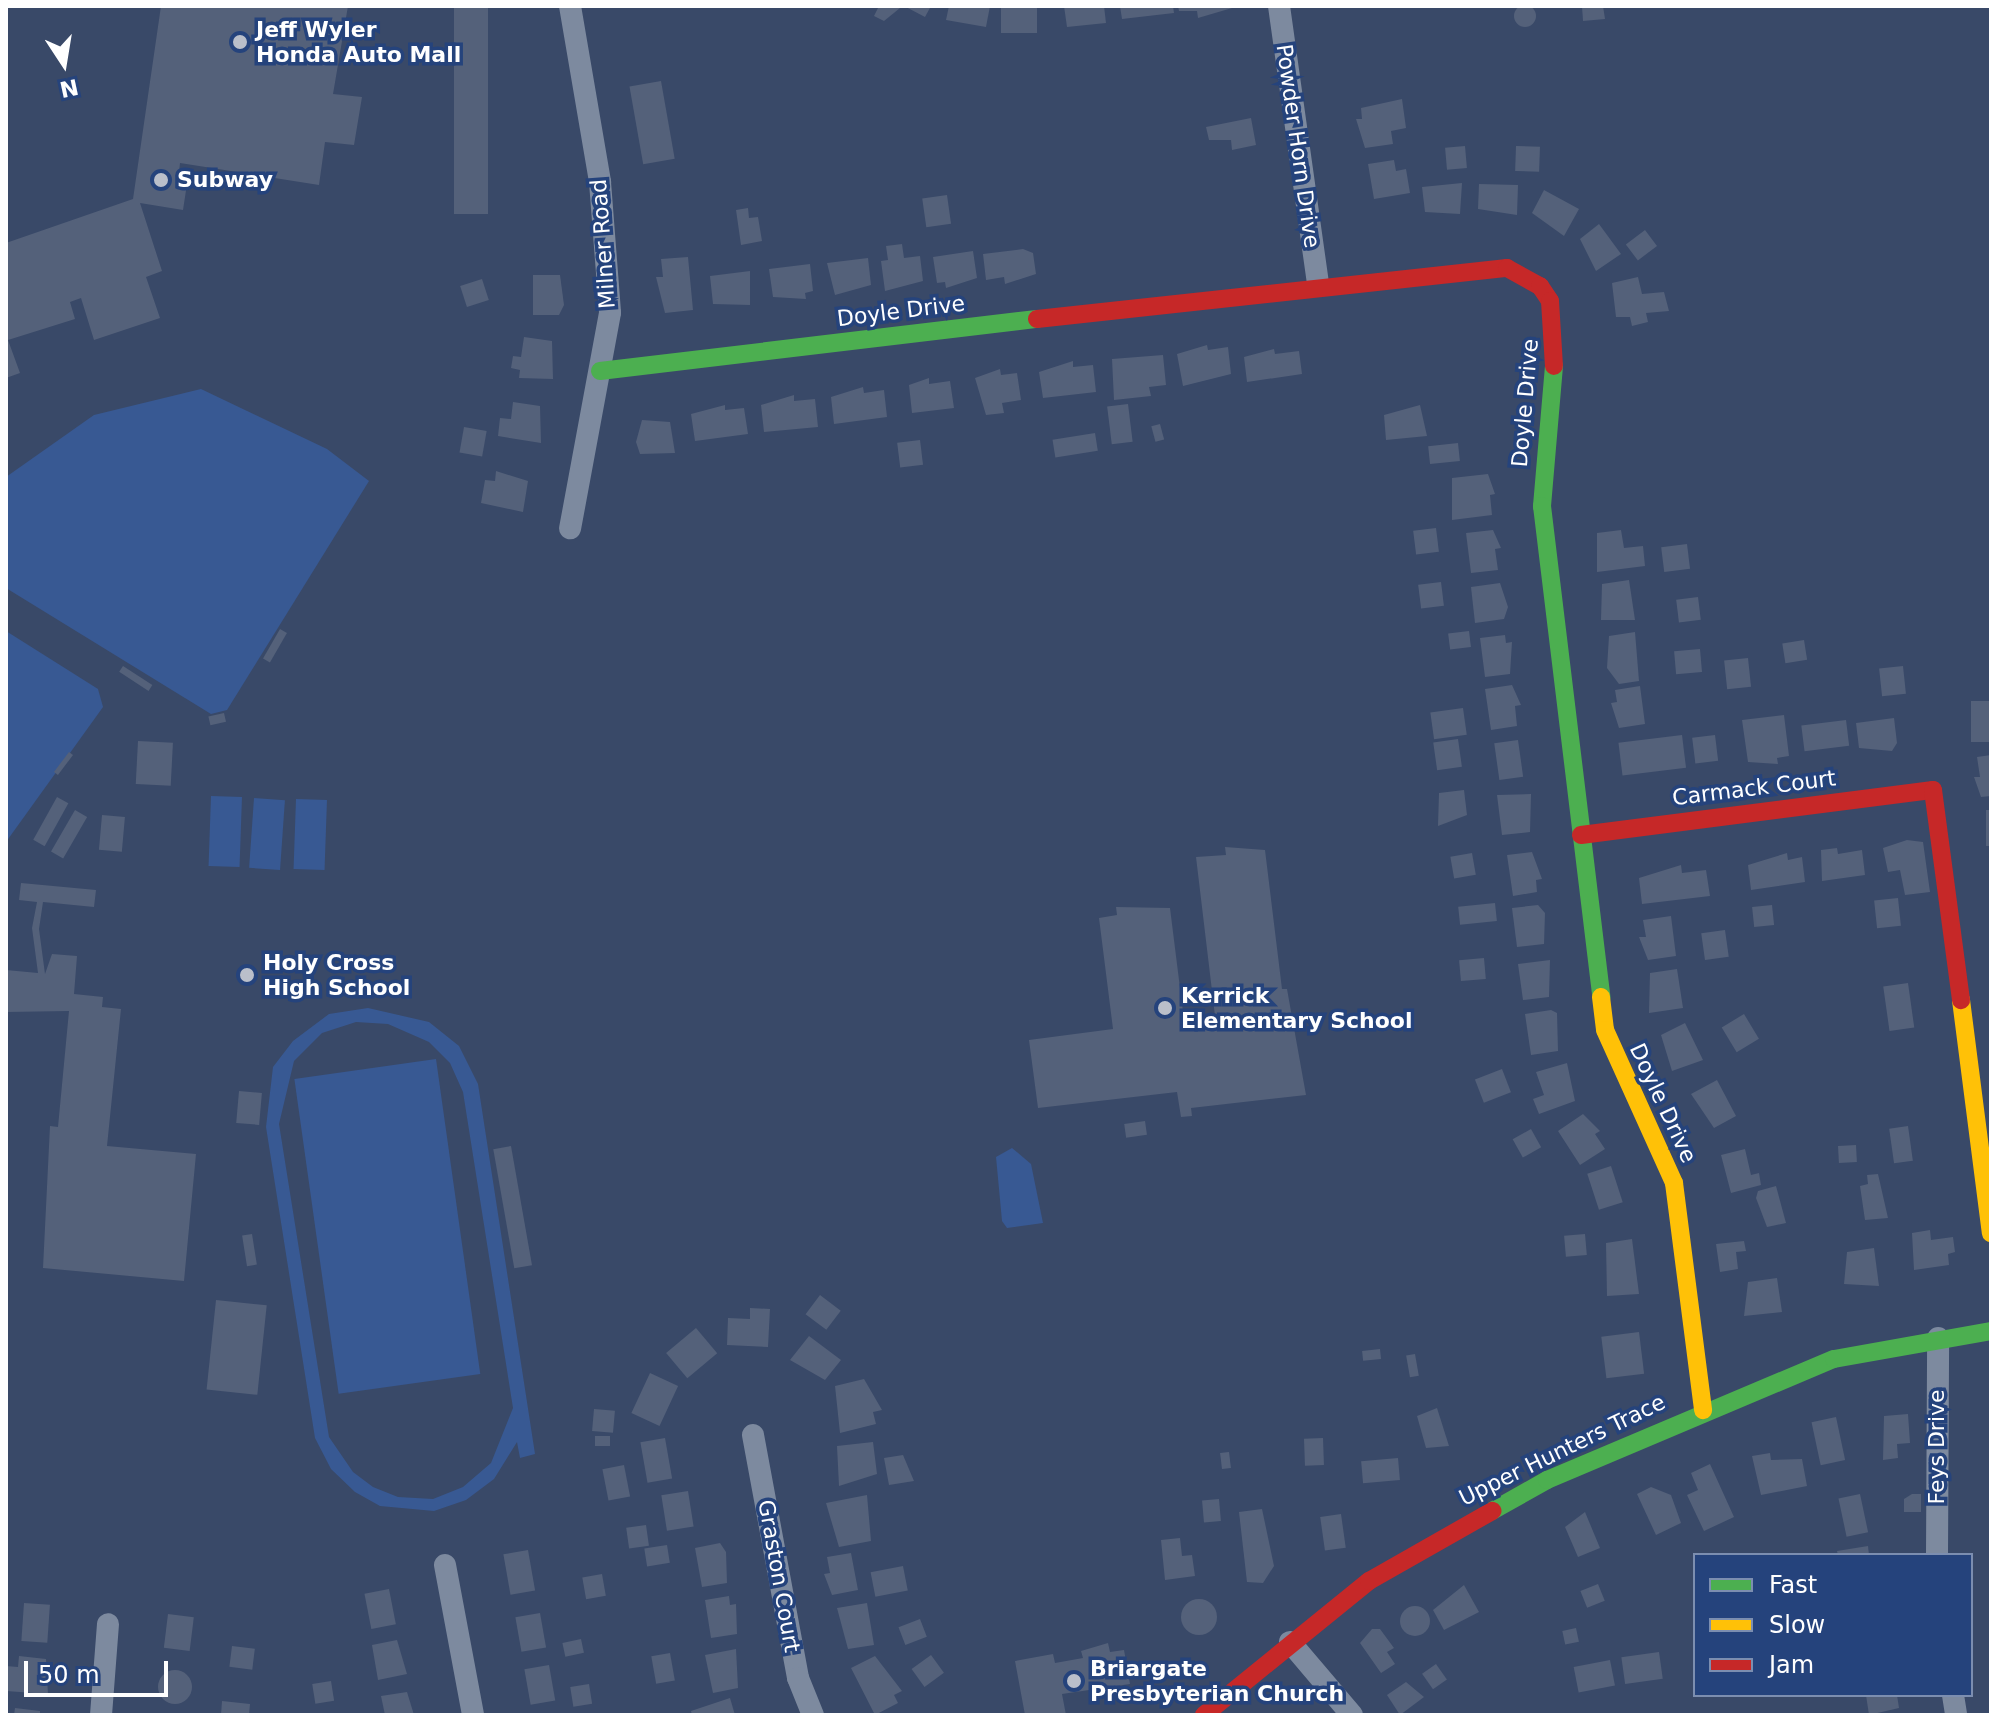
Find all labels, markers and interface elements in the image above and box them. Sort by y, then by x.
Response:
place label: Jeff Wyler Honda Auto Mall [256,16,461,68]
north arrow [24,24,104,104]
marker: Jeff Wyler Honda Auto Mall [231,33,249,51]
street label: Powder Horn Drive [1271,42,1325,250]
text: N [57,74,81,102]
place label: Subway [177,167,273,193]
marker: Subway [152,171,170,189]
street label: Milner Road [585,178,621,310]
street label: Doyle Drive [836,290,966,332]
street label: Doyle Drive [1506,338,1544,468]
street label: Carmack Court [1671,765,1837,811]
place label: Holy Cross High School [263,949,410,1000]
marker: Holy Cross High School [238,966,256,984]
place label: Kerrick Elementary School [1181,982,1413,1034]
marker: Kerrick Elementary School [1156,999,1174,1017]
street label: Doyle Drive [1624,1039,1702,1167]
street label: Upper Hunters Trace [1455,1389,1669,1511]
street label: Feys Drive [1924,1389,1950,1505]
street label: Graston Court [753,1498,805,1654]
legend [1693,1553,1973,1697]
text: Fast [1769,1571,1817,1599]
text: Slow [1769,1611,1825,1639]
scale bar [28,1645,172,1695]
text: Jam [1769,1651,1814,1679]
place label: Briargate Presbyterian Church [1090,1655,1344,1706]
text: 50 m [38,1661,100,1689]
marker: Briargate Presbyterian Church [1065,1672,1083,1690]

